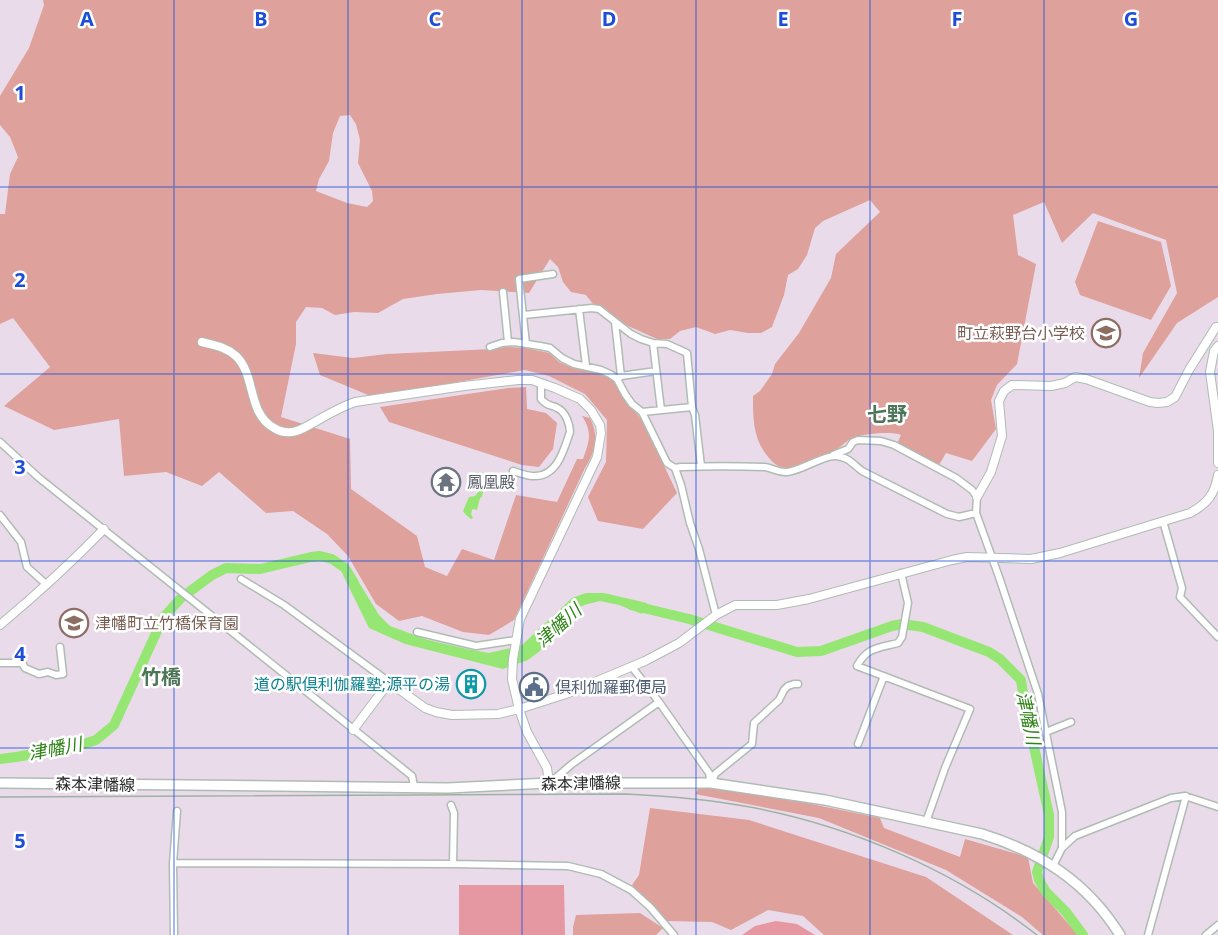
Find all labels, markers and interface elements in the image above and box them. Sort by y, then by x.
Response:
text: A [80,5,94,32]
text: B [254,5,268,32]
text: C [429,5,442,32]
text: D [602,5,616,32]
text: E [777,5,789,32]
text: F [952,5,962,32]
text: G [1124,5,1138,32]
text: 1 [14,79,26,106]
text: 2 [14,266,26,293]
school or university icon: 町立萩野台小学校 [1090,317,1122,349]
place label: 町立萩野台小学校 [957,322,1085,344]
district label: 七野 [867,400,907,427]
text: 3 [14,453,26,480]
temple icon: 鳳凰殿 [430,466,462,498]
place label: 鳳凰殿 [467,471,515,493]
water label: 津幡川 [530,597,588,652]
school or university icon: 津幡町立竹橋保育園 [58,607,90,639]
place label: 津幡町立竹橋保育園 [95,612,239,634]
text: 4 [14,640,26,667]
district label: 竹橋 [141,663,181,690]
building icon: 道の駅倶利伽羅塾;源平の湯 [455,668,487,700]
public building icon: 倶利伽羅郵便局 [518,671,550,703]
place label: 道の駅倶利伽羅塾;源平の湯 [254,673,450,695]
place label: 倶利伽羅郵便局 [555,676,667,698]
water label: 津幡川 [1012,689,1047,749]
water label: 津幡川 [26,731,86,765]
street label: 森本津幡線 [541,771,621,795]
street label: 森本津幡線 [55,772,135,796]
text: 5 [14,827,26,854]

